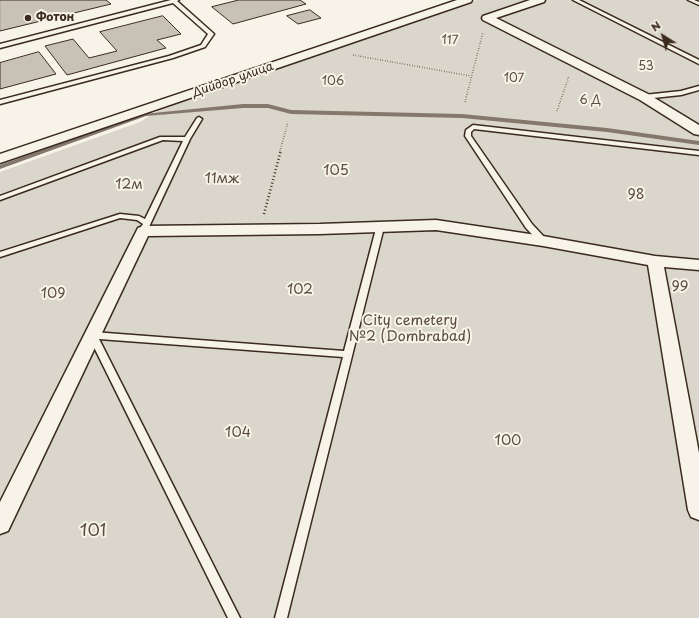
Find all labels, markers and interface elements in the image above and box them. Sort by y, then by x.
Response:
place label: Фотон [36,11,74,25]
marker: Фотон [23,13,33,23]
north arrow [643,16,683,56]
text: N [647,17,664,35]
park label: 117 [442,34,458,48]
street label: Дийдор улица [191,59,275,101]
park label: 53 [638,60,654,74]
park label: 107 [504,72,524,86]
park label: 106 [322,75,344,89]
park label: 6 Д [579,94,601,108]
park label: 105 [323,163,349,179]
park label: 11мж [205,171,239,187]
park label: 12м [115,177,143,193]
park label: 98 [628,187,644,203]
park label: 99 [671,279,689,295]
park label: 102 [287,282,313,298]
park label: 109 [41,286,65,302]
park label: City cemetery №2 (Dombrabad) [349,313,471,346]
park label: 104 [225,425,251,441]
park label: 100 [495,433,521,449]
park label: 101 [80,521,106,541]

